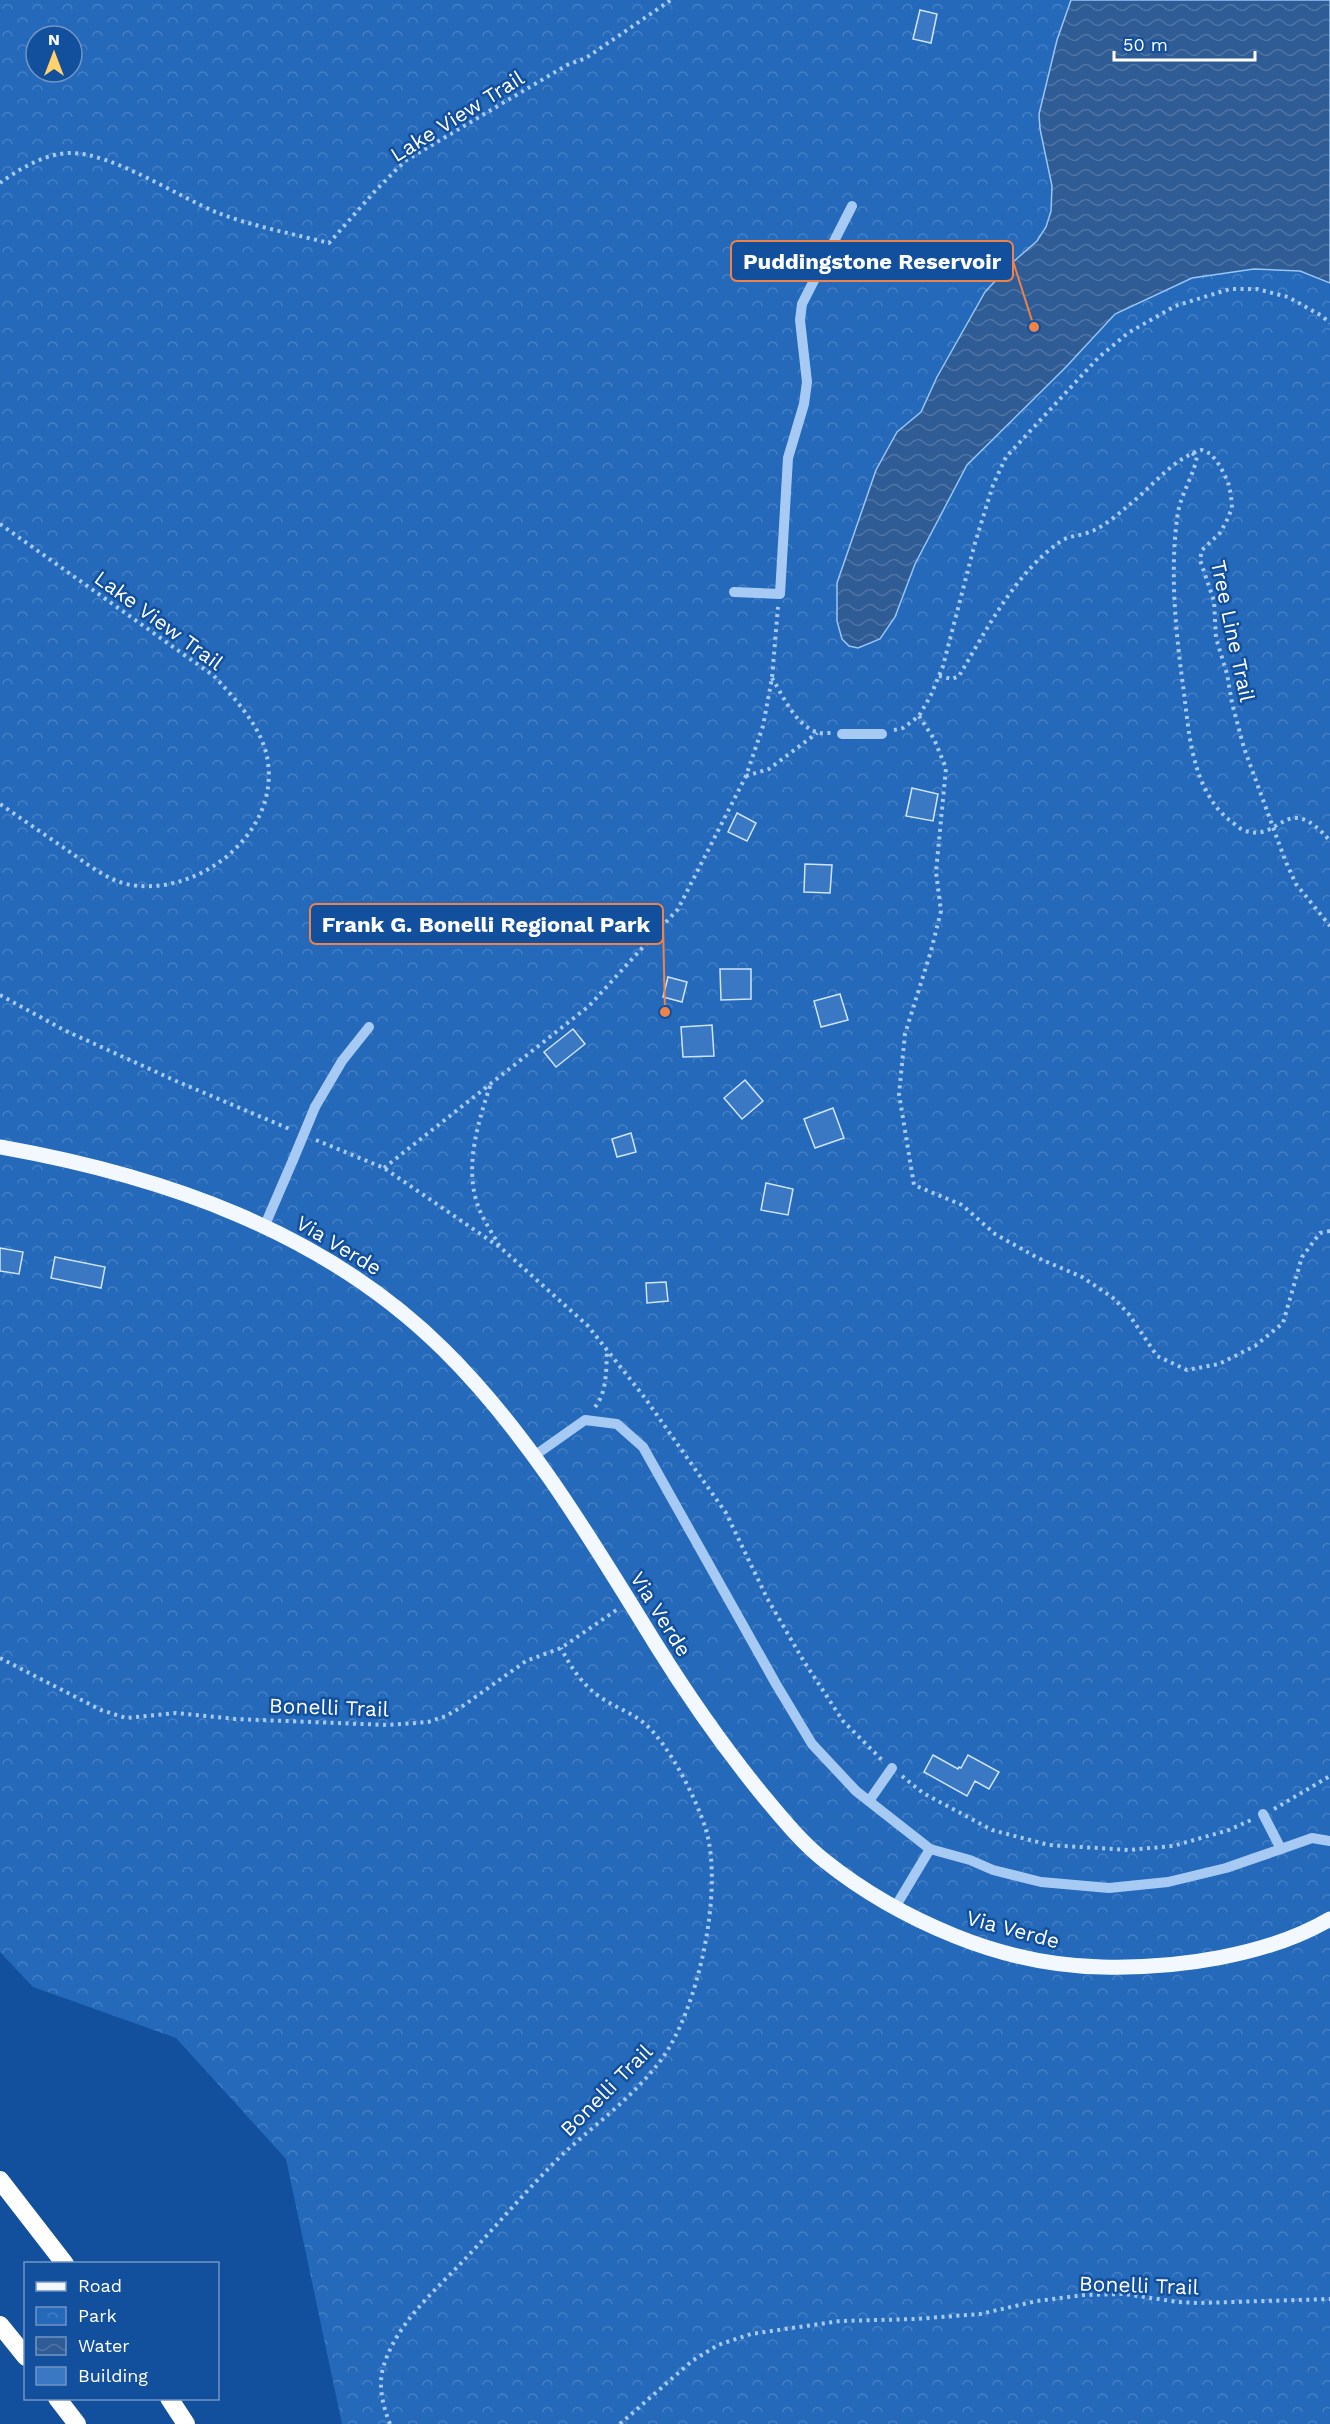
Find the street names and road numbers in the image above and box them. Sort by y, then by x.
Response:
street label: Lake View Trail [386,65,529,167]
street label: Tree Line Trail [1206,558,1260,705]
street label: Lake View Trail [90,565,229,675]
street label: Via Verde [292,1210,386,1280]
street label: Via Verde [625,1567,697,1661]
street label: Bonelli Trail [269,1692,390,1722]
street label: Via Verde [964,1905,1062,1953]
street label: Bonelli Trail [555,2038,658,2141]
street label: Bonelli Trail [1079,2270,1200,2300]

